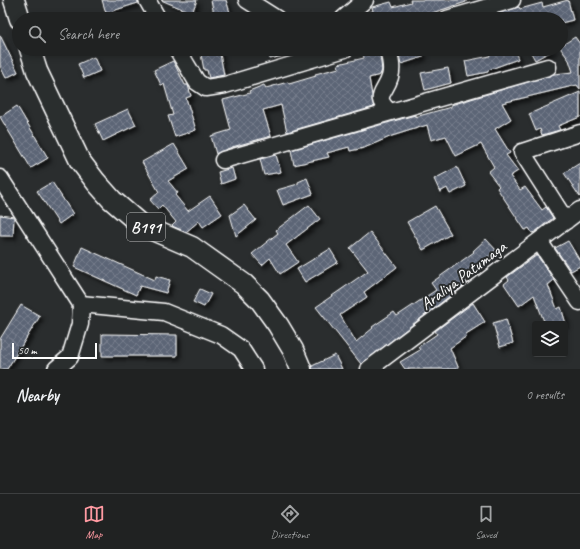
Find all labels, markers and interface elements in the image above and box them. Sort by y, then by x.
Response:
search box [12,12,568,56]
icon: search [26,23,48,45]
text: Search here [58,25,119,44]
road number: B191 [127,213,165,241]
street label: Araliya Patumaga [416,235,512,315]
map controls [532,321,568,357]
button: layers [532,321,568,357]
scale bar [12,341,97,360]
text: 50 m [18,343,37,357]
text: Nearby [16,385,59,406]
text: 0 results [526,387,564,403]
tab: Map [83,503,105,541]
tab: Directions [271,503,309,541]
tab: Saved [475,503,497,541]

